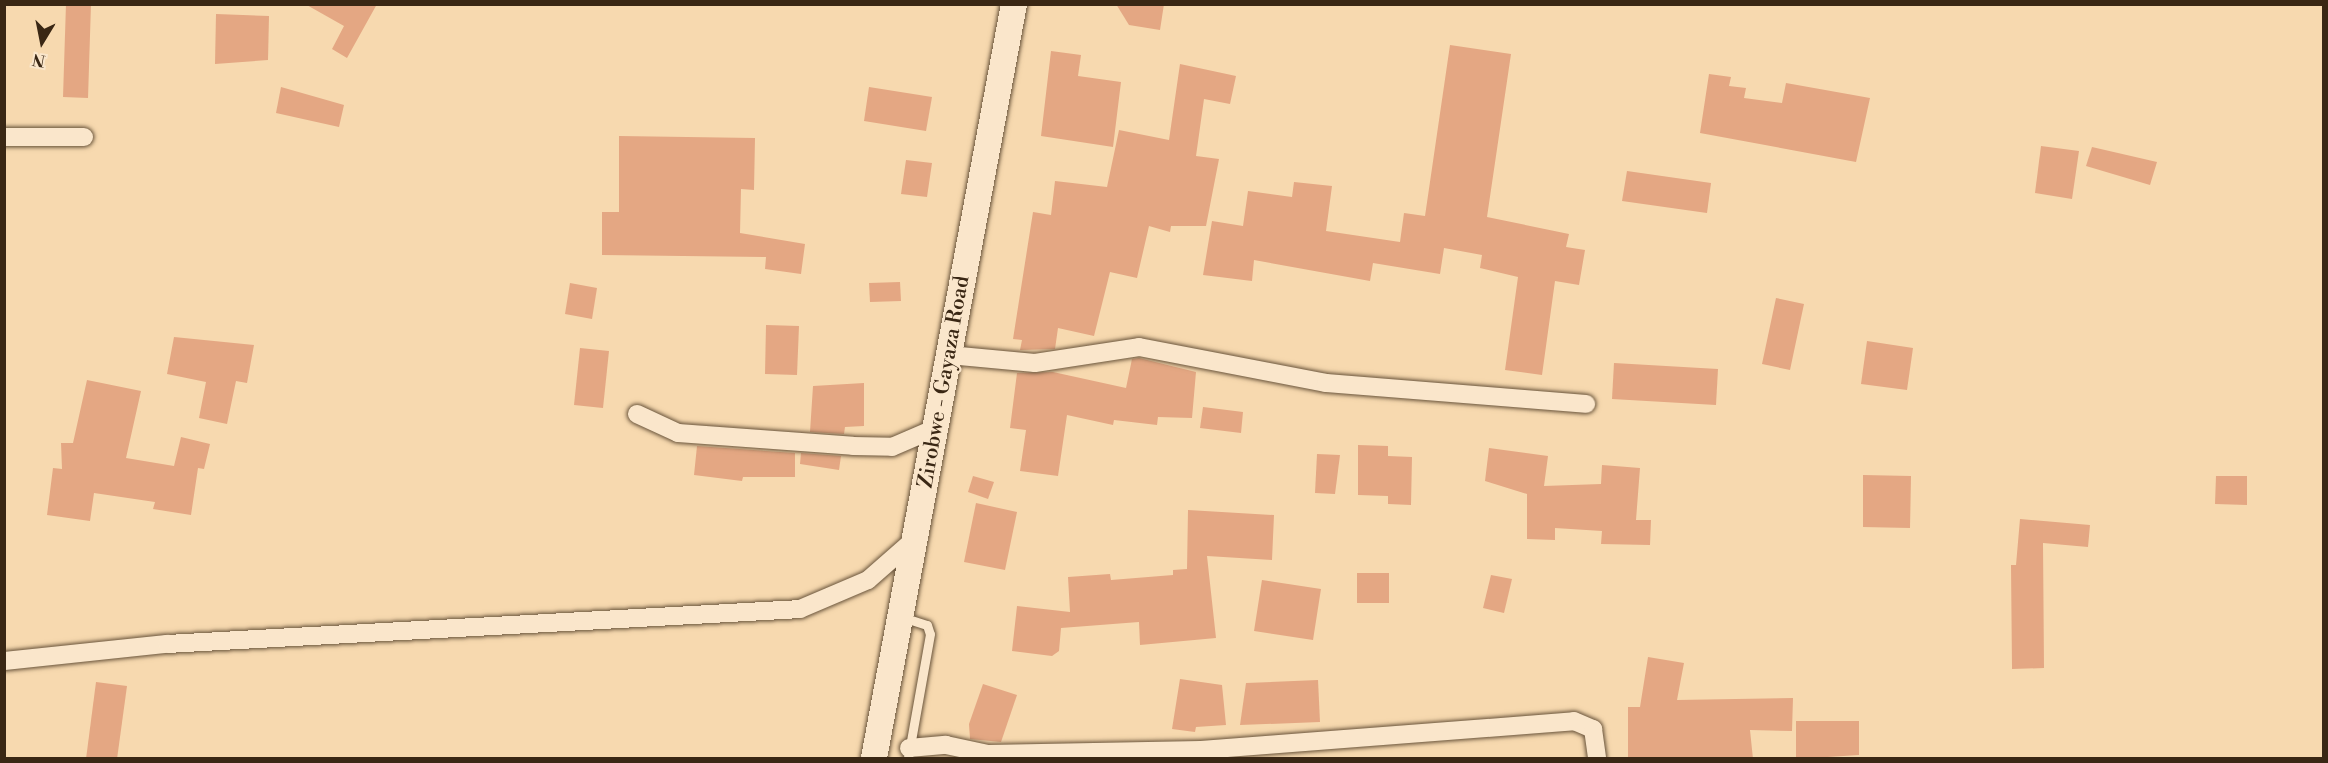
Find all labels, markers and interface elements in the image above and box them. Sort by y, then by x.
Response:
north arrow [12,12,72,72]
text: N [31,49,47,71]
street label: Zirobwe - Gayaza Road [913,274,975,490]

